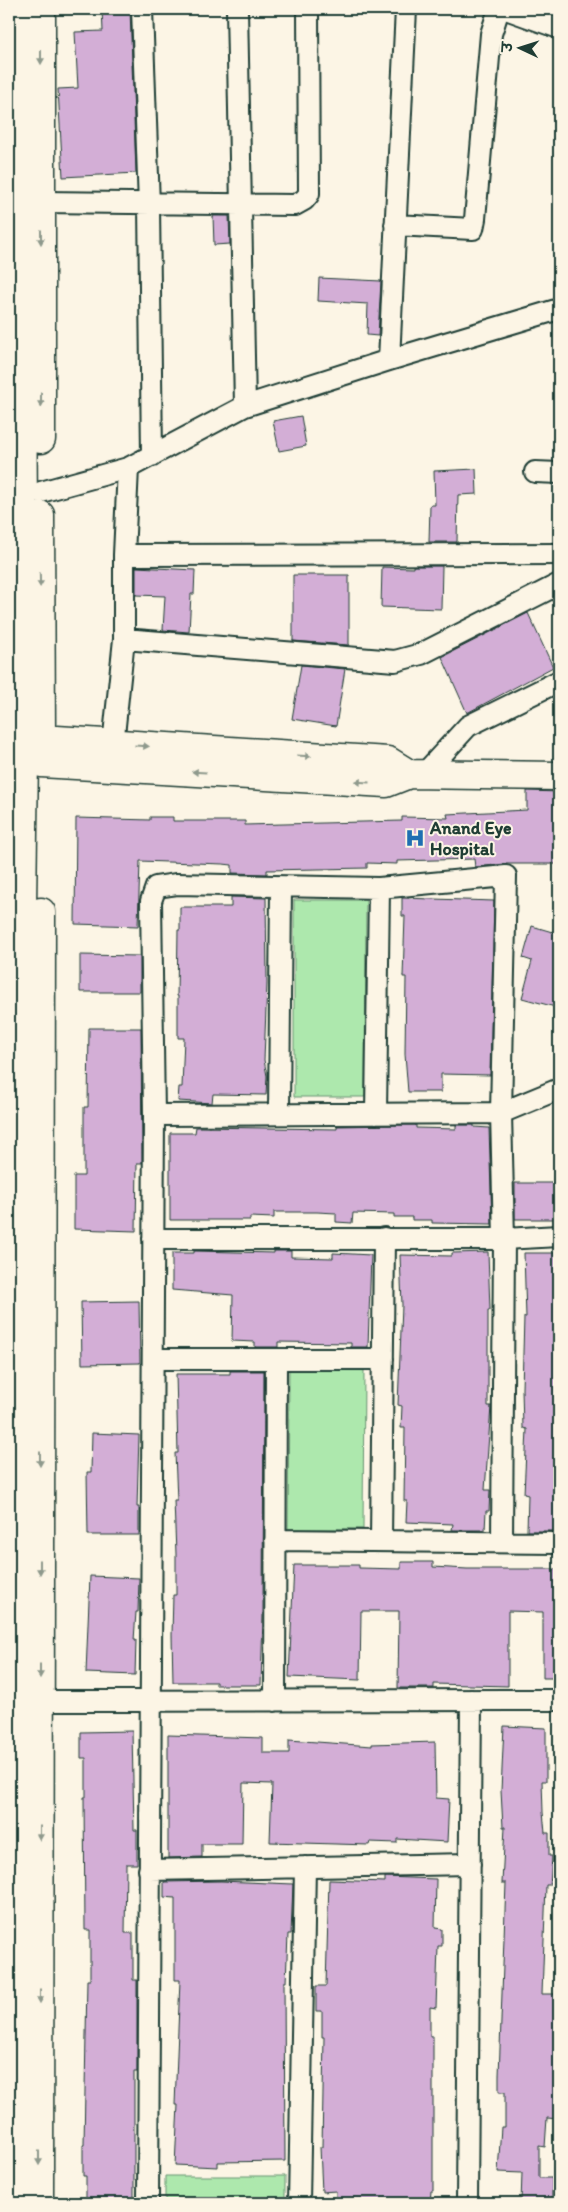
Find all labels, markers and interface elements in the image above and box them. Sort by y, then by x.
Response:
north arrow [496,22,546,72]
text: उ [499,40,516,54]
one-way arrow [37,50,45,66]
one-way arrow [37,230,45,246]
one-way arrow [37,392,45,408]
one-way arrow [36,572,44,588]
one-way arrow [134,743,150,751]
one-way arrow [296,753,312,761]
one-way arrow [191,768,207,776]
one-way arrow [353,777,369,785]
place label: Anand Eye Hospital [429,817,512,860]
hospital icon: Anand Eye Hospital [404,827,426,849]
one-way arrow [36,1451,44,1467]
one-way arrow [36,1559,44,1575]
one-way arrow [36,1663,44,1679]
one-way arrow [36,1826,44,1842]
one-way arrow [36,1988,44,2004]
one-way arrow [35,2151,43,2167]

